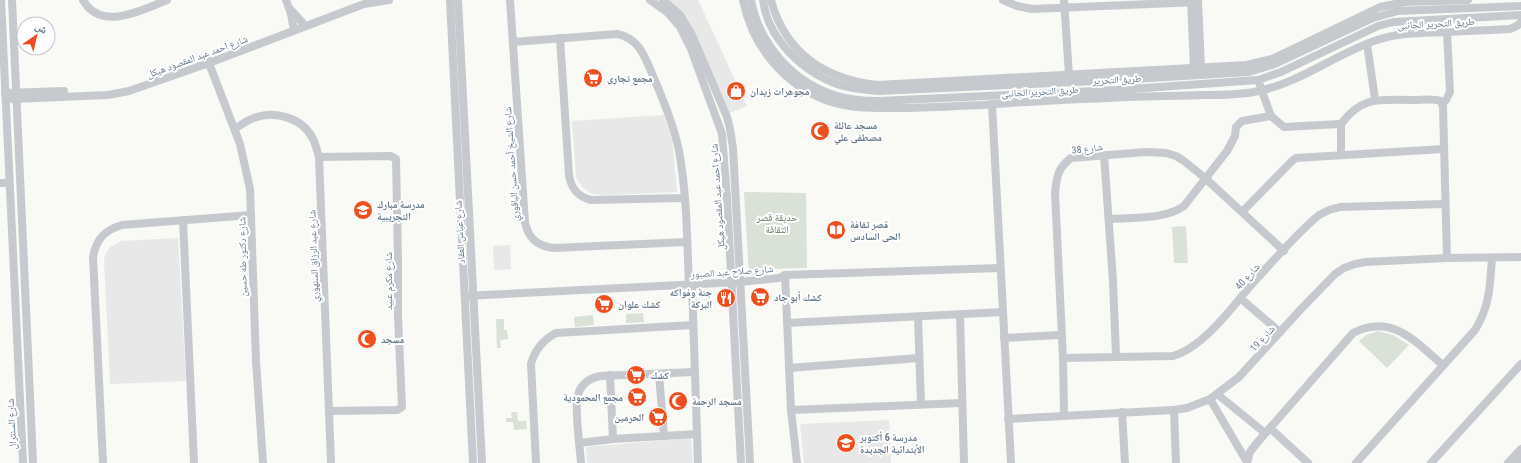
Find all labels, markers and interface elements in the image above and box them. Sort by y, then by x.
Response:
north arrow [16,16,56,56]
street label: طريق التحرير الجانبى [1397,16,1475,32]
text: ش [32,19,50,38]
street label: شارع احمد عبد المقصود هيكل [145,33,250,81]
supermarket icon: مجمع تجارى [582,67,604,89]
place label: مجمع تجارى [607,73,653,86]
street label: طريق التحرير [1091,73,1142,87]
shop icon: مجوهرات زيدان [725,80,747,102]
street label: طريق التحرير الجانبى [1001,84,1079,100]
place label: مجوهرات زيدان [750,86,810,98]
street label: شارع الشيخ أحمد حسن الباقوري [501,106,524,222]
mosque icon: مسجد عائلة مصطفى علي [809,120,831,142]
place label: مسجد عائلة مصطفى علي [834,120,882,145]
street label: شارع 38 [1071,141,1104,157]
street label: شارع احمد عبد المقصود هيكل [708,143,728,251]
school or university icon: مدرسة مبارك التجريبية [352,199,374,221]
place label: مدرسة مبارك التجريبية [377,199,425,223]
street label: شارع عباس العقاد [452,200,468,264]
street label: شارع عبد الرزاق السنهوري [306,209,323,302]
park label: حديقة قصر الثقافة [755,212,798,235]
street label: شارع دكتور طه حسين [236,217,250,297]
library icon: قصر ثقافة الحى السادس [825,219,847,241]
place label: قصر ثقافة الحى السادس [850,219,901,243]
street label: شارع مكرم عبيد [383,252,396,310]
street label: شارع 40 [1233,261,1263,292]
street label: شارع صلاح عبد الصبور [689,263,774,281]
supermarket icon: كشك أبو جاد [749,286,771,308]
place label: جنة وفواكه البركة [670,287,712,311]
restaurant icon: جنة وفواكه البركة [715,287,737,309]
place label: كشك أبو جاد [774,291,822,304]
supermarket icon: كشك علوان [593,293,615,315]
place label: كشك علوان [618,299,661,311]
street label: شارع 19 [1248,323,1278,354]
mosque icon: مسجد [356,328,378,350]
place label: مسجد [381,334,404,345]
supermarket icon: كشك [625,364,647,386]
place label: كشك [650,370,669,381]
supermarket icon: مجمع المحمودية [626,386,648,408]
mosque icon: مسجد الرحمة [667,390,689,412]
place label: مجمع المحمودية [563,392,623,405]
place label: مسجد الرحمة [692,396,742,408]
street label: شارع السنترال [5,398,19,450]
supermarket icon: الحرمين [647,406,669,428]
place label: الحرمين [614,412,644,424]
place label: مدرسة 6 أكتوبر الأبتدائية الجديدة [859,431,925,455]
school or university icon: مدرسة 6 أكتوبر الأبتدائية الجديدة [835,432,857,454]

